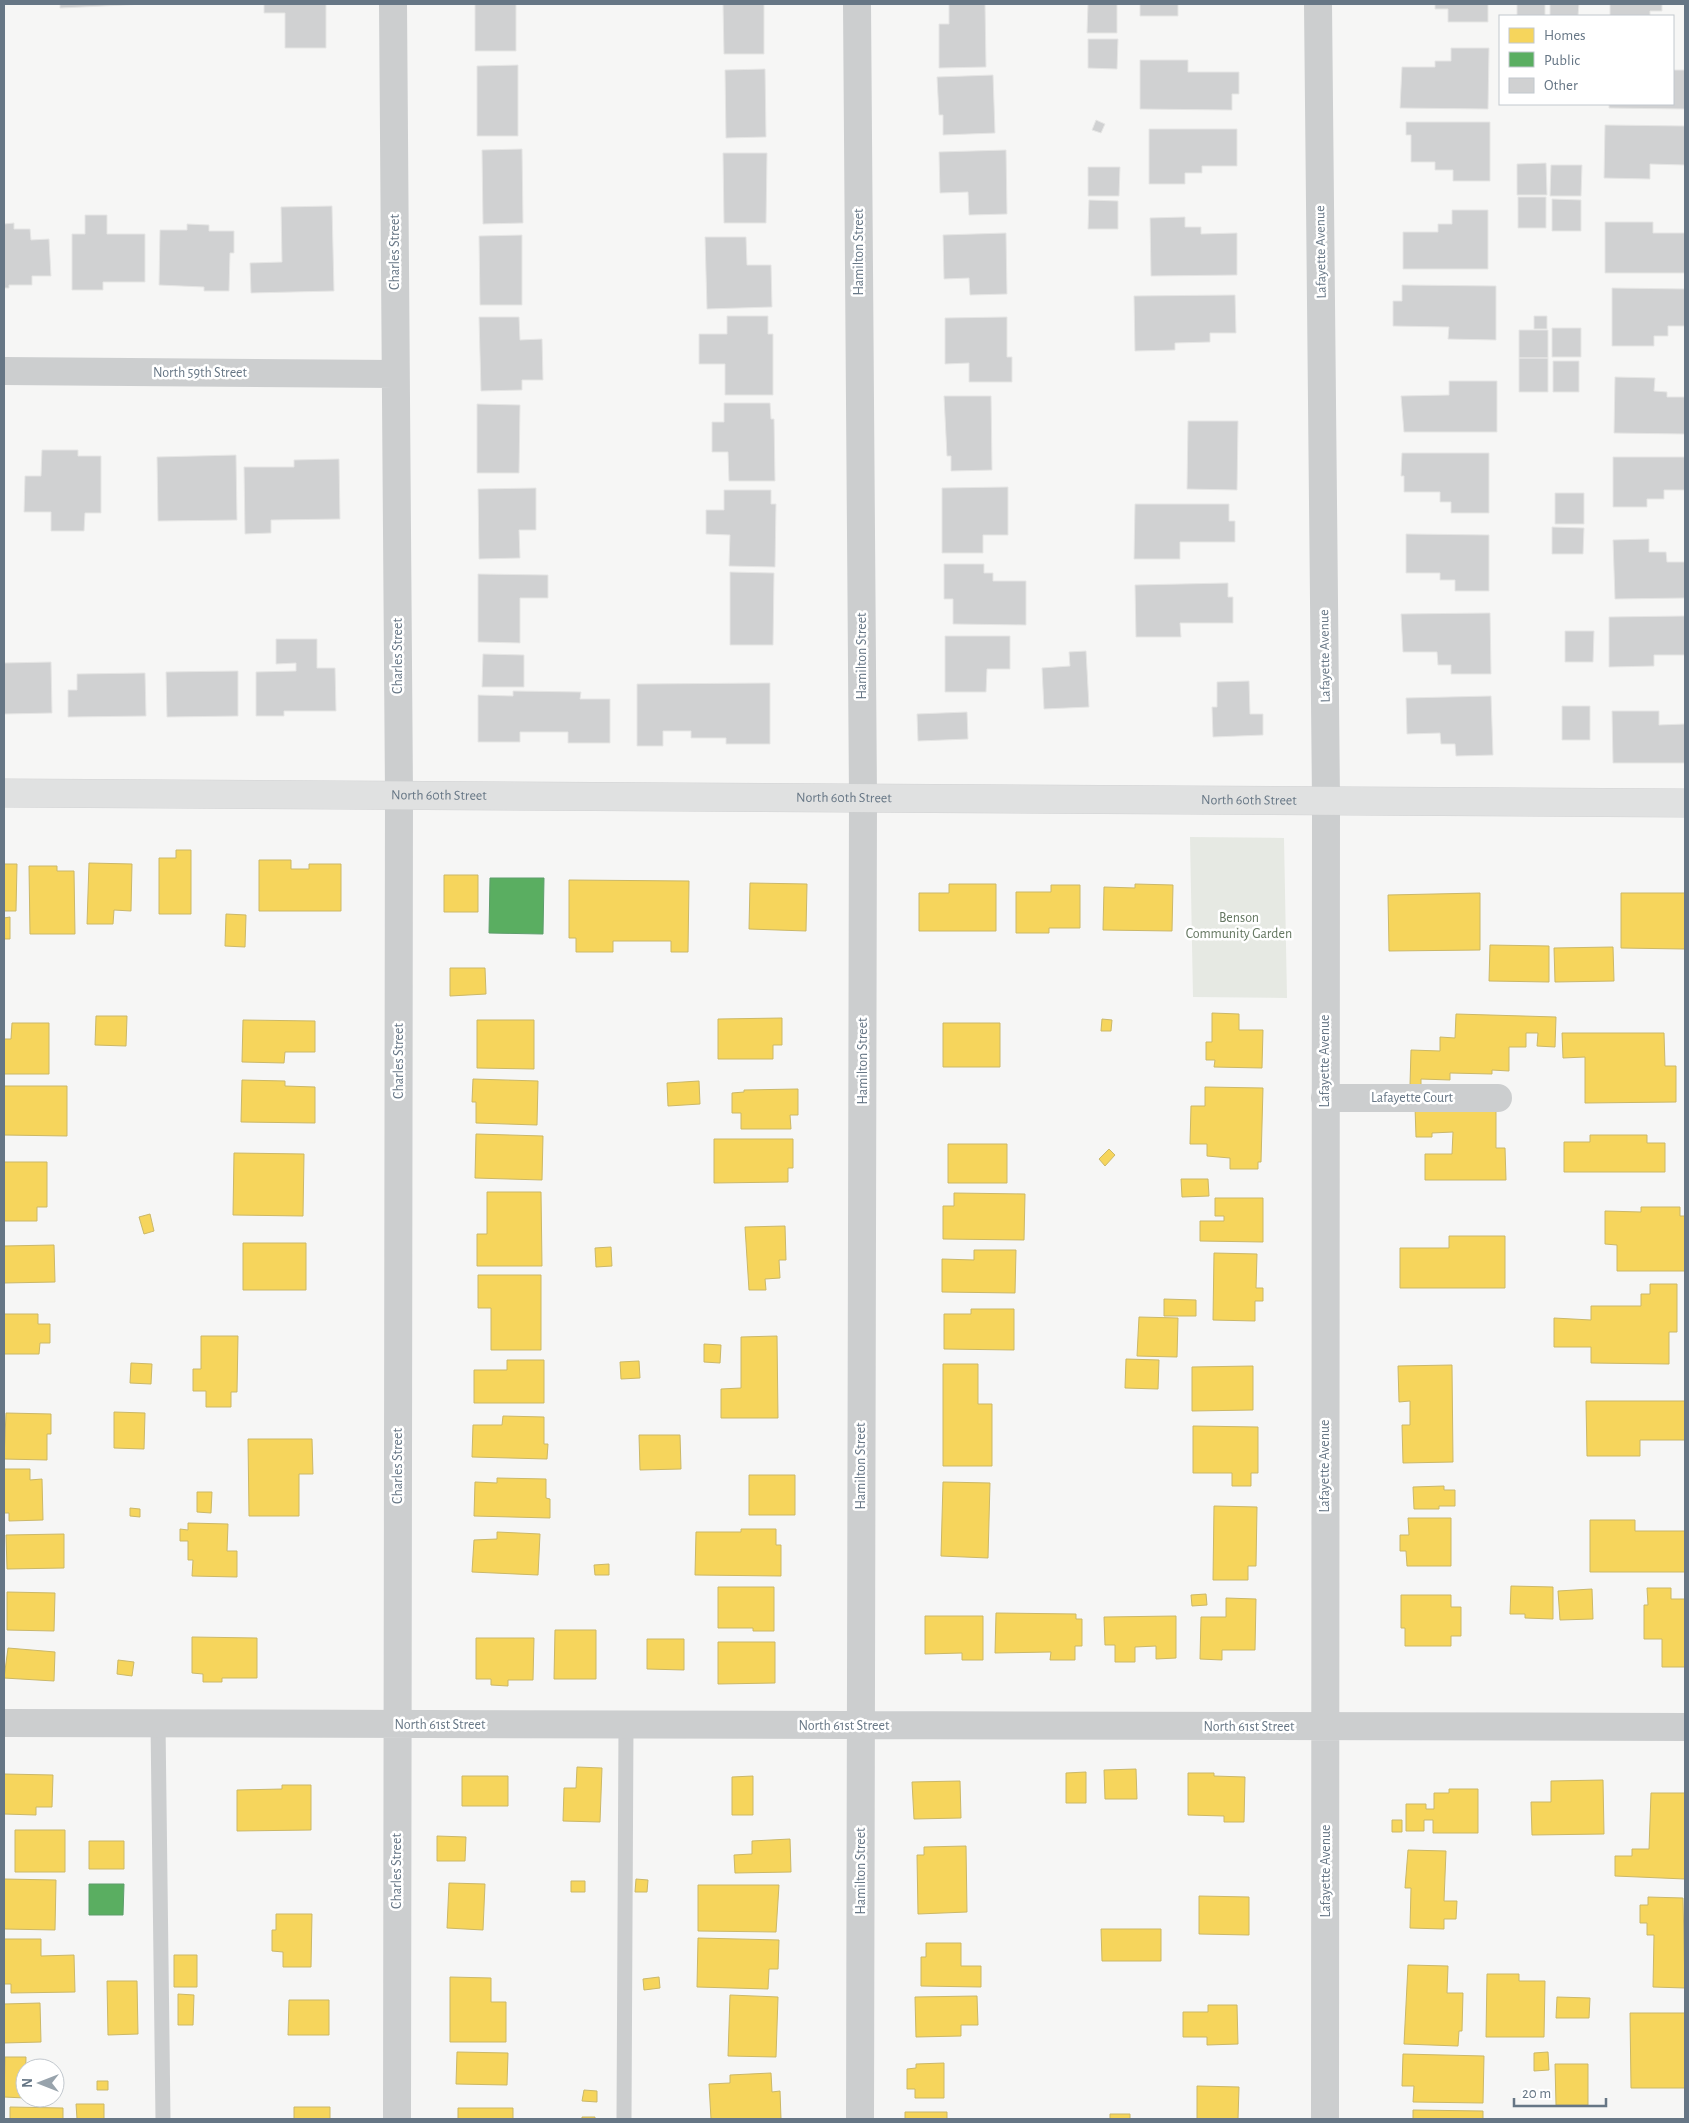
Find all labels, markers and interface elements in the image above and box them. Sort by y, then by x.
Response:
legend [1499,15,1674,105]
text: Homes [1544,28,1586,43]
text: Public [1544,53,1580,68]
text: Other [1544,78,1578,93]
street label: Lafayette Avenue [1313,205,1329,299]
street label: Hamilton Street [852,208,866,296]
street label: Charles Street [388,214,402,290]
street label: North 59th Street [153,366,248,380]
street label: Lafayette Avenue [1317,609,1333,703]
street label: Hamilton Street [855,612,869,700]
street label: Charles Street [391,618,405,694]
street label: North 60th Street [391,788,487,803]
street label: North 60th Street [796,791,892,805]
street label: North 60th Street [1201,793,1297,808]
park label: Benson Community Garden [1186,911,1292,941]
street label: Lafayette Avenue [1318,1014,1332,1108]
street label: Hamilton Street [856,1017,870,1105]
street label: Charles Street [392,1023,406,1099]
street label: Lafayette Court [1371,1091,1454,1105]
street label: Lafayette Avenue [1318,1419,1332,1513]
street label: Hamilton Street [854,1422,868,1510]
street label: Charles Street [391,1428,405,1504]
street label: North 61st Street [395,1718,486,1732]
street label: North 61st Street [799,1719,890,1733]
street label: North 61st Street [1204,1720,1295,1734]
street label: Lafayette Avenue [1319,1824,1333,1918]
street label: Hamilton Street [854,1827,868,1915]
street label: Charles Street [390,1833,404,1909]
north arrow [15,2058,65,2108]
scale bar [1514,2076,1606,2108]
text: N [21,2078,35,2088]
text: 20 m [1522,2086,1551,2101]

